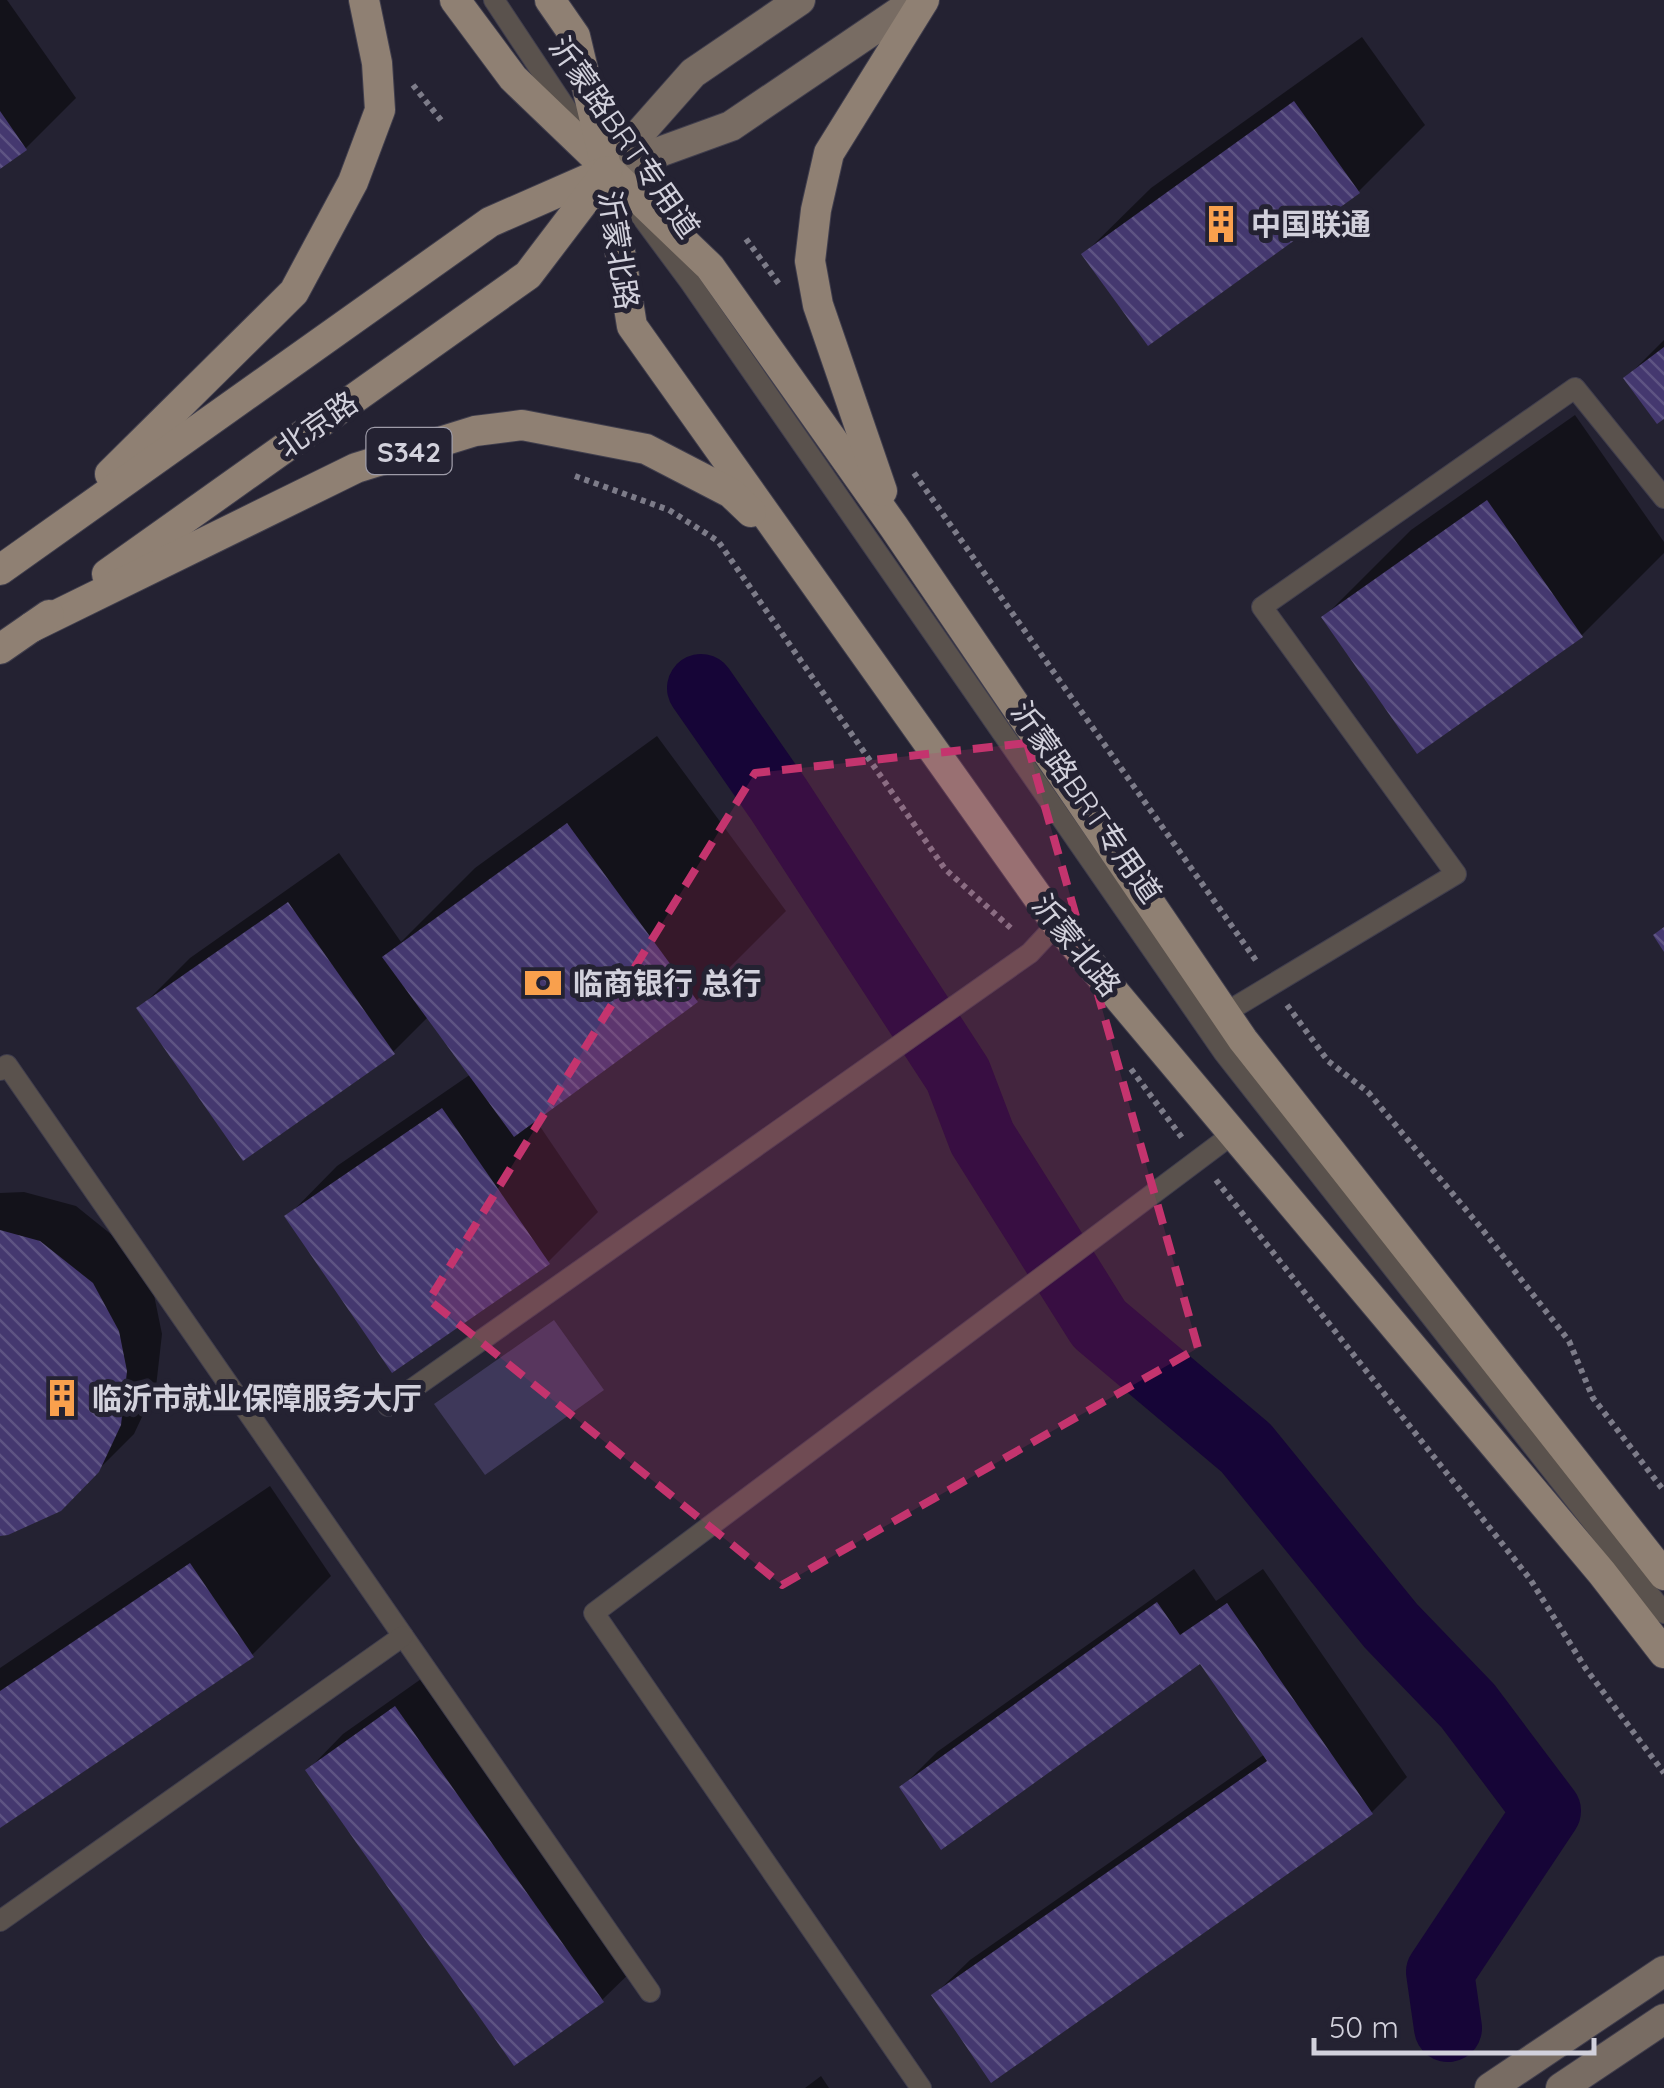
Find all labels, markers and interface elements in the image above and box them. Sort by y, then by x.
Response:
street label: 沂蒙路BRT专用道 [541,29,709,245]
street label: 沂蒙北路 [591,188,647,312]
building icon: 中国联通 [1200,203,1242,245]
place label: 中国联通 [1251,205,1371,243]
street label: 北京路 [269,383,365,465]
road number: S342 [366,428,452,474]
street label: 沂蒙路BRT专用道 [1003,694,1171,910]
street label: 沂蒙北路 [1024,886,1130,1004]
bank icon: 临商银行 总行 [522,962,564,1004]
place label: 临商银行 总行 [573,964,761,1002]
building icon: 临沂市就业保障服务大厅 [41,1377,83,1419]
place label: 临沂市就业保障服务大厅 [92,1379,422,1417]
scale bar [1314,1993,1594,2055]
text: 50 m [1329,2008,1399,2046]

